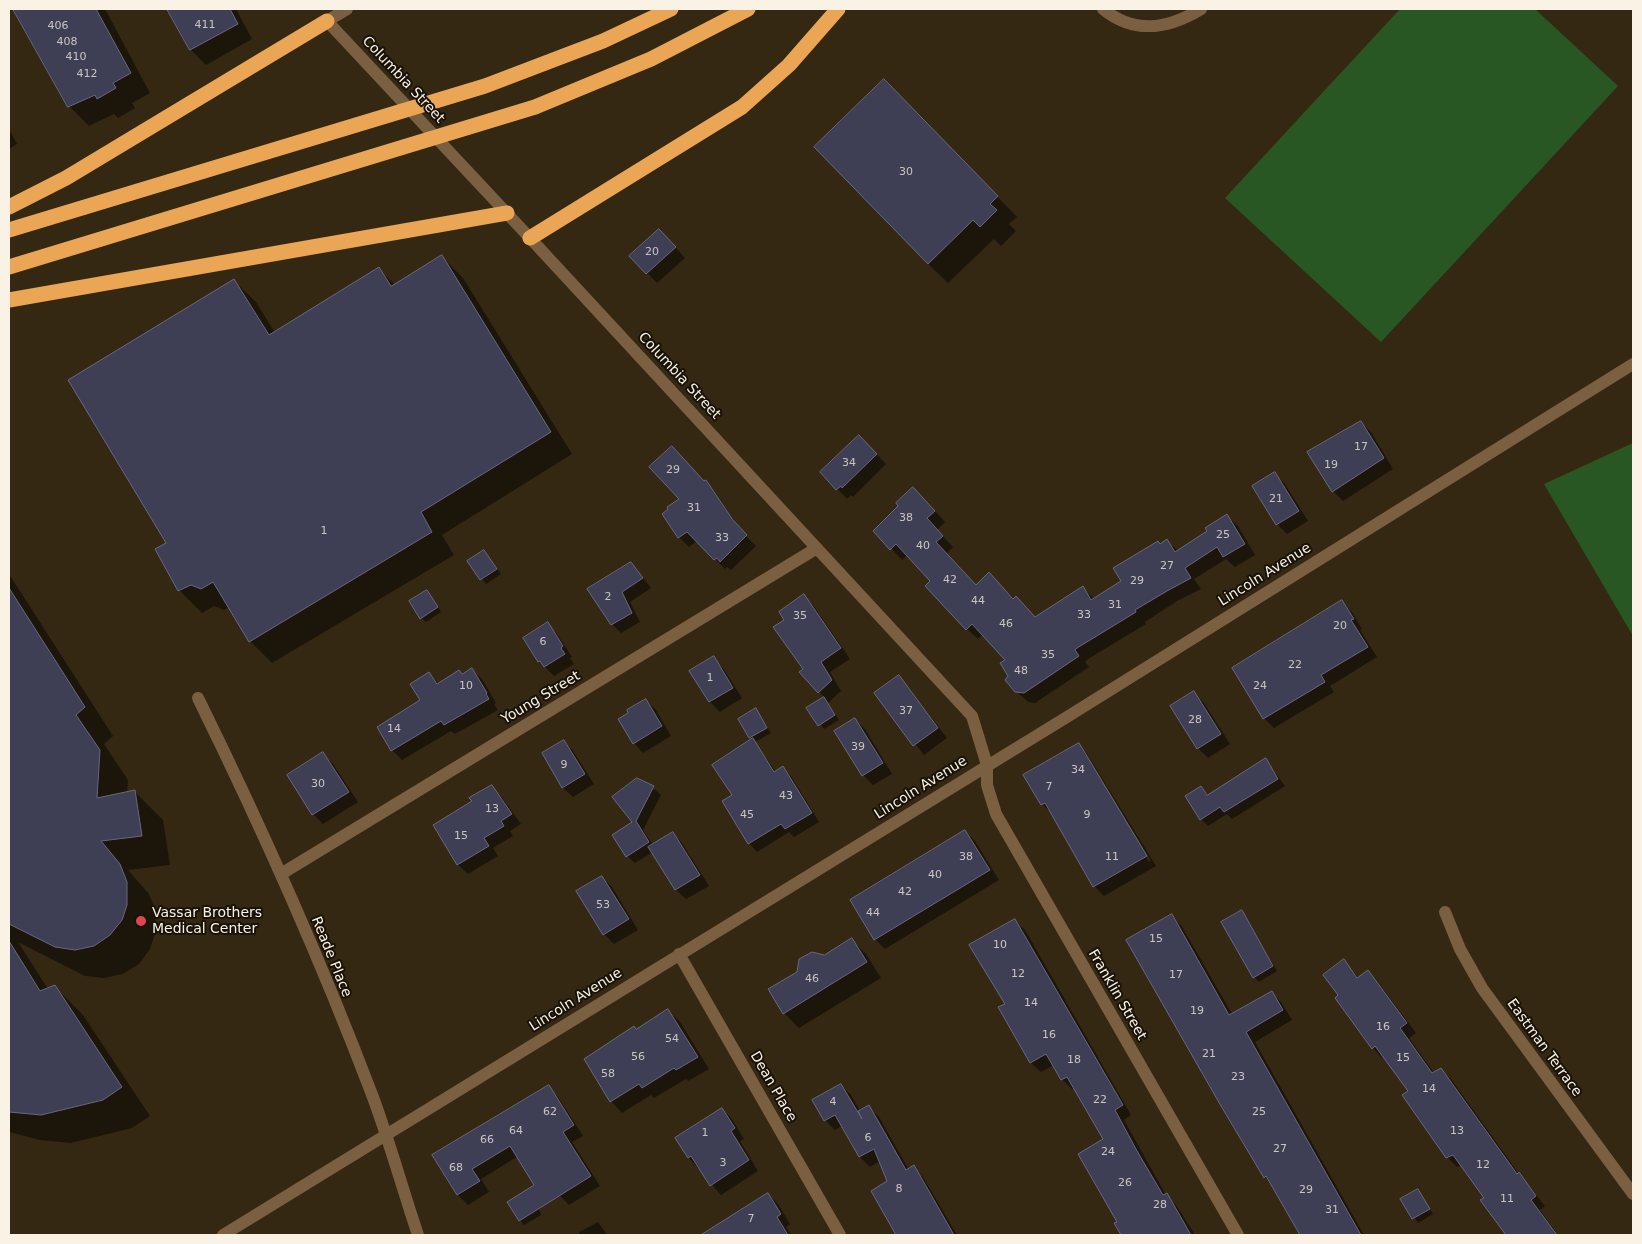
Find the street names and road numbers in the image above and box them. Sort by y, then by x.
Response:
street label: Columbia Street [358,33,448,127]
street label: Columbia Street [634,329,724,423]
street label: Lincoln Avenue [1216,540,1314,610]
street label: Young Street [499,668,583,728]
street label: Lincoln Avenue [872,753,970,823]
street label: Reade Place [307,914,355,1000]
street label: Franklin Street [1084,947,1150,1043]
street label: Lincoln Avenue [527,965,625,1035]
street label: Eastman Terrace [1503,996,1585,1100]
street label: Dean Place [746,1049,800,1125]

